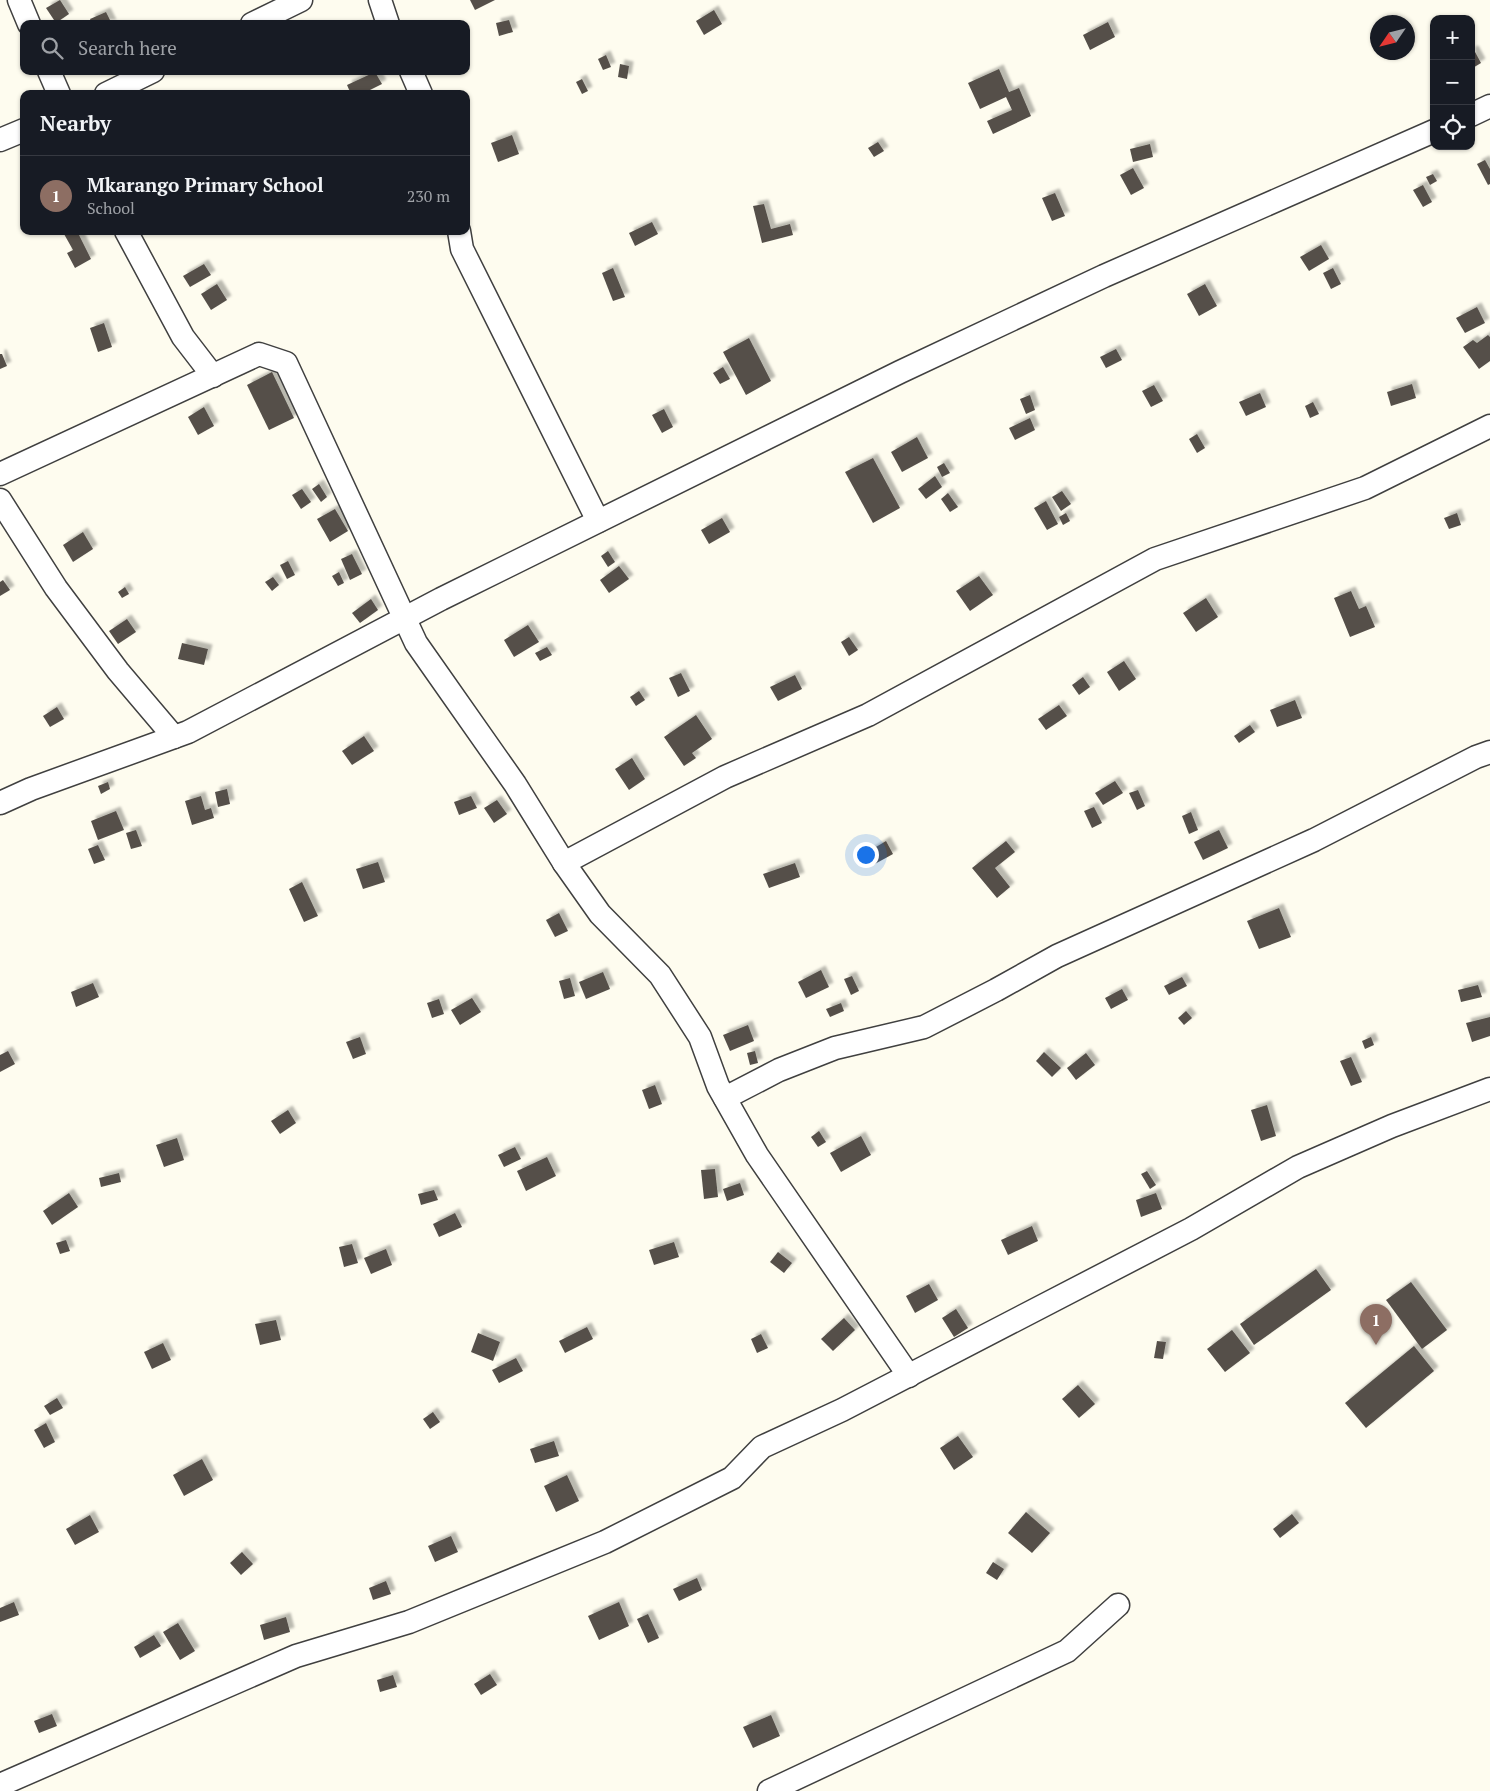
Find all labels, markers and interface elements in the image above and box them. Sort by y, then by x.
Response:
north arrow [1370,15,1415,60]
map controls [1430,15,1475,150]
button: + [1430,15,1475,60]
search box [20,20,470,75]
icon: search [38,34,66,62]
text: Search here [78,35,177,60]
button: − [1430,60,1475,105]
button: locate [1430,105,1475,150]
text: Nearby [40,109,111,137]
text: Mkarango Primary School [87,172,324,197]
text: 1 [51,185,61,207]
text: 230 m [407,185,450,207]
text: School [87,197,135,219]
your location [853,842,879,868]
pin: 1 [1360,1304,1392,1345]

